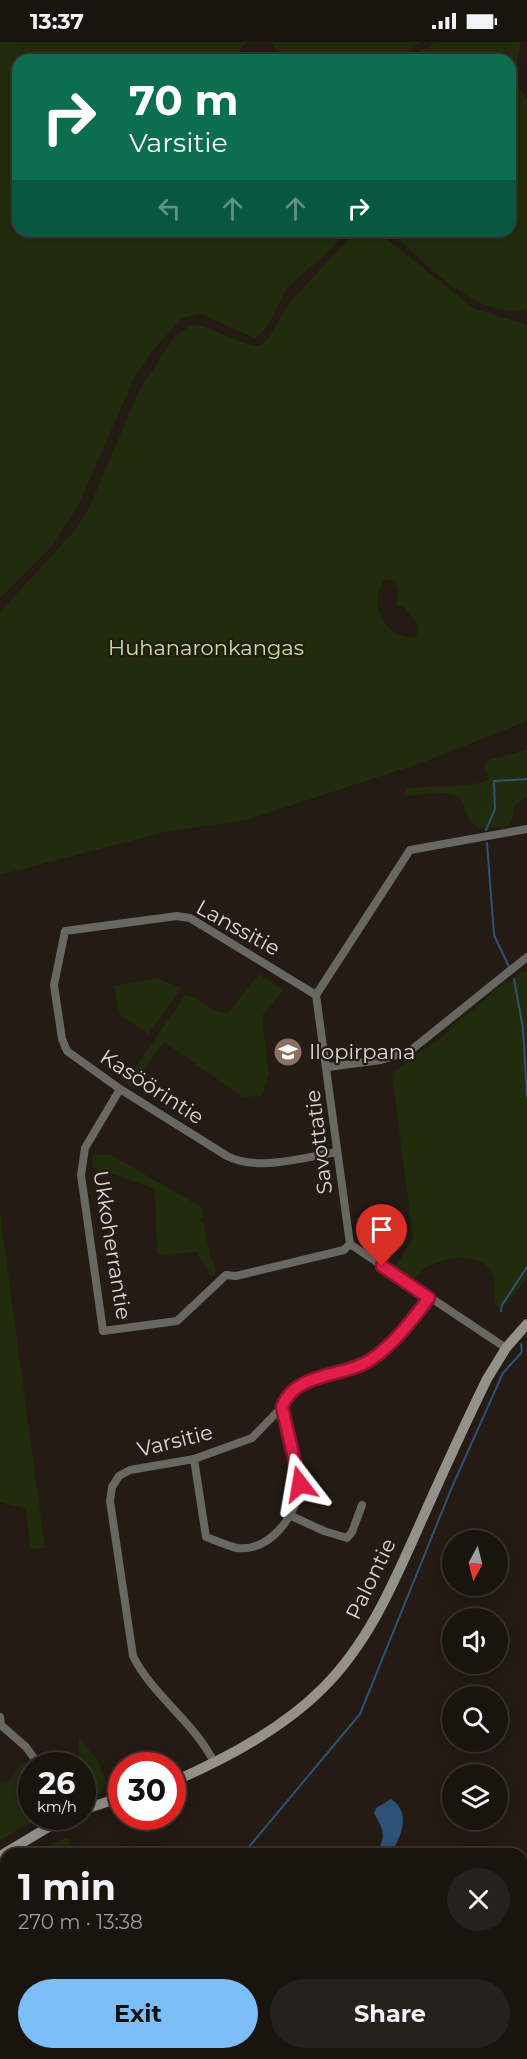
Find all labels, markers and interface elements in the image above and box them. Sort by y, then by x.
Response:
text: 13:37 [30,8,84,35]
text: 70 m [129,74,239,126]
icon: right [30,78,108,156]
text: Varsitie [129,126,228,159]
icon: left [153,192,186,225]
icon: ahead [216,192,249,225]
icon: ahead [279,192,312,225]
icon: right [342,192,375,225]
park label: Huhanaronkangas [108,635,304,660]
street label: Lanssitie [192,894,284,961]
school or university icon: Ilopirpana [272,1036,304,1068]
place label: Ilopirpana [309,1039,415,1064]
street label: Kasöörintie [96,1044,209,1129]
street label: Savottatie [300,1088,337,1196]
street label: Ukkoherrantie [88,1169,137,1321]
pin [356,1204,407,1266]
icon: arrive [365,1213,398,1246]
street label: Varsitie [135,1419,215,1462]
position arrow [268,1452,332,1516]
north arrow [442,1530,508,1596]
map controls [442,1530,508,1830]
street label: Palontie [340,1534,401,1623]
button: sound [442,1608,508,1674]
button: search [442,1686,508,1752]
speed limit sign: 30 [108,1752,186,1830]
button: layers [442,1764,508,1830]
text: 26 [39,1765,75,1802]
text: km/h [37,1797,77,1816]
text: 1 min [18,1865,116,1909]
button: close [447,1868,510,1931]
text: 270 m · 13:38 [18,1910,143,1934]
button: Exit [18,1979,258,2048]
button: Share [270,1979,510,2048]

